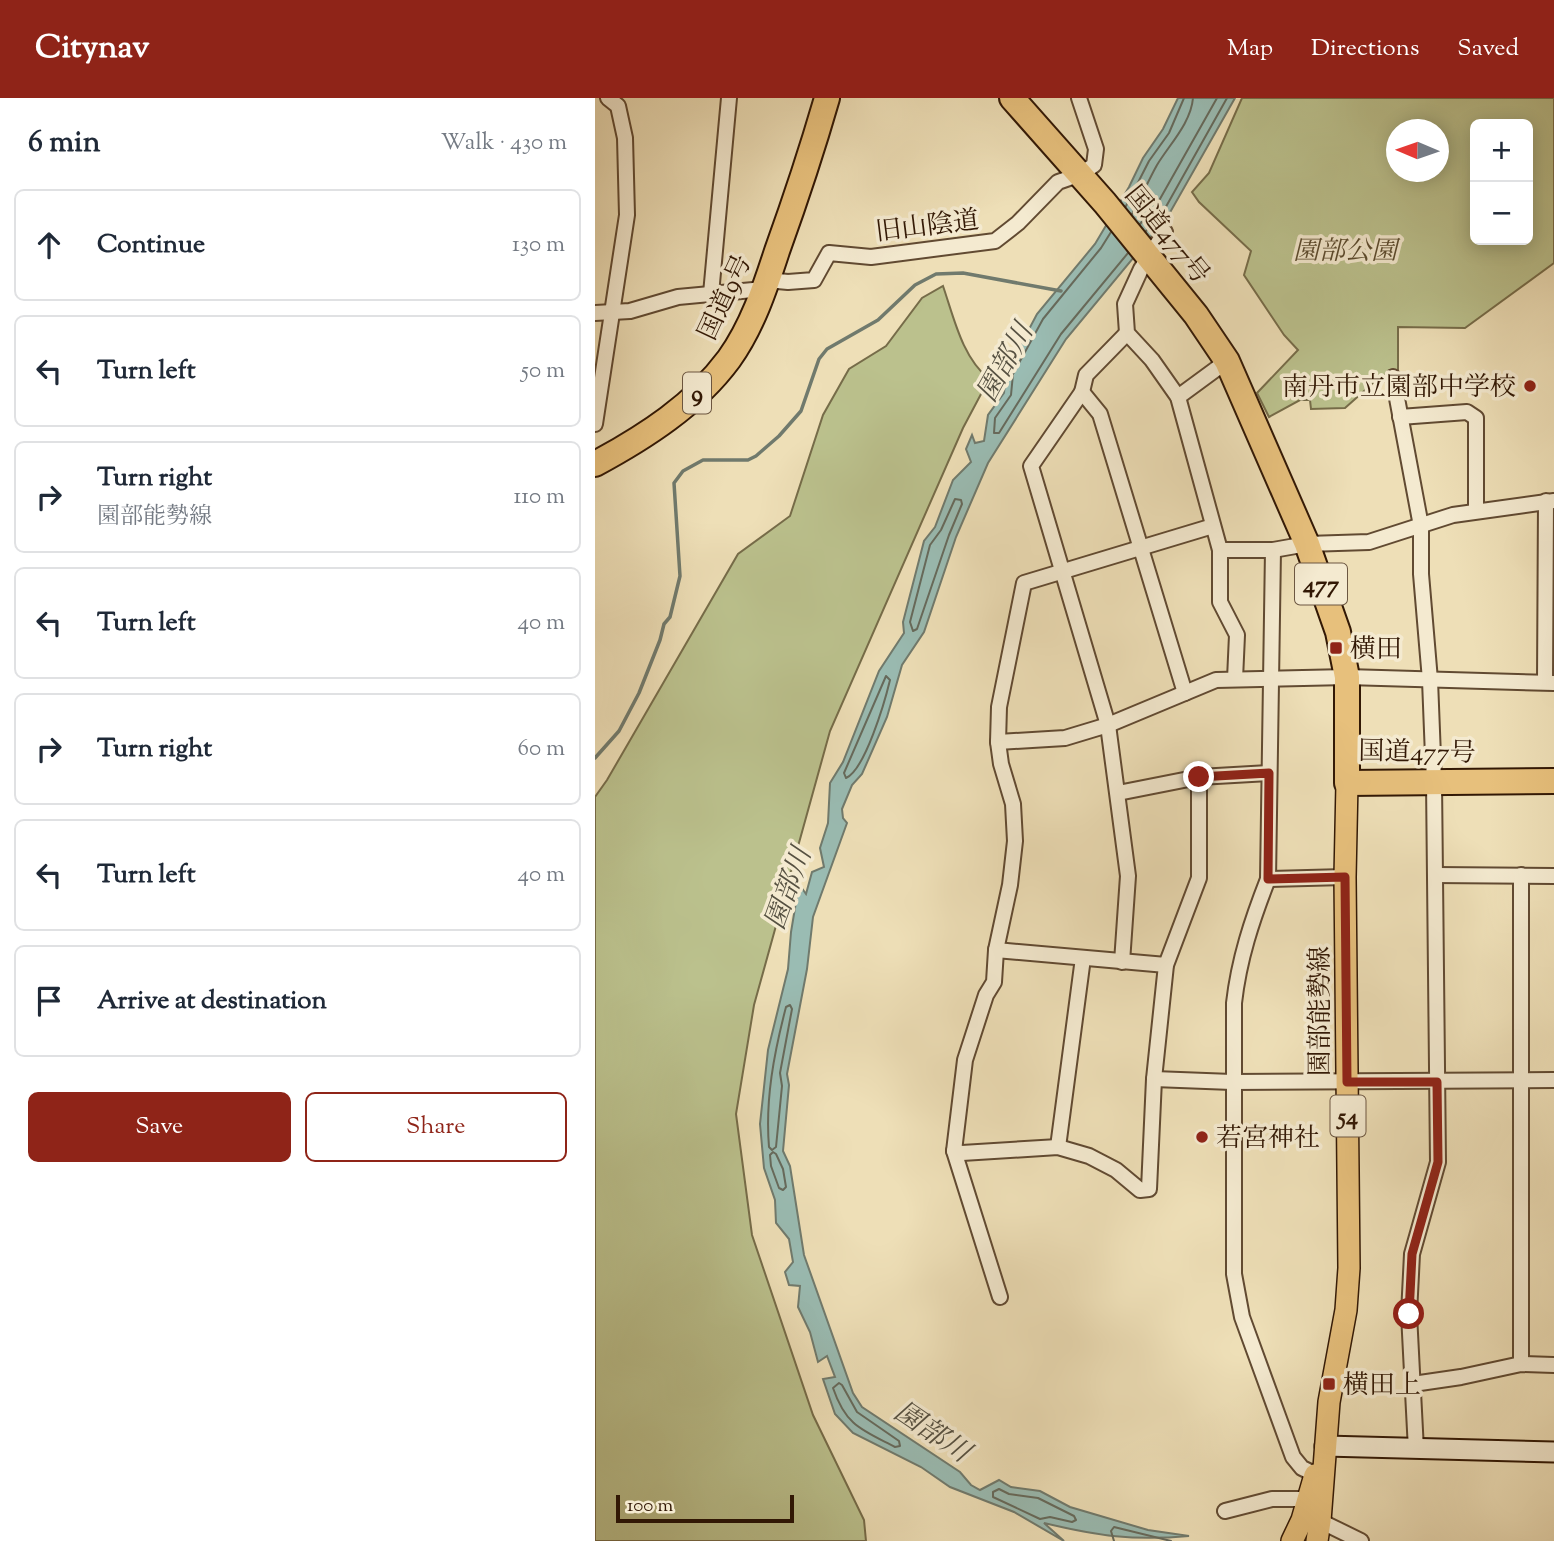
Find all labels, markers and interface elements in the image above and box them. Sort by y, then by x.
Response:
text: Citynav [35,25,150,73]
text: Map [1227,32,1273,66]
text: Directions [1311,32,1419,66]
text: Saved [1457,32,1519,66]
north arrow [1386,119,1449,182]
map controls [1470,119,1533,245]
button: + [1470,119,1533,182]
text: 6 min [28,122,100,165]
text: Walk · 430 m [441,127,567,160]
street label: 国道477号 [1115,178,1217,293]
button: − [1470,182,1533,245]
street label: 旧山陰道 [873,203,981,252]
icon: ahead [30,226,68,264]
text: Continue [97,227,205,264]
text: 130 m [512,229,565,262]
park label: 園部公園 [1293,234,1401,271]
street label: 国道9号 [690,249,762,347]
water label: 園部川 [969,314,1046,410]
icon: left [30,352,68,390]
text: Turn left [97,353,196,390]
text: 50 m [521,355,565,388]
place label: 南丹市立園部中学校 [1282,370,1516,407]
road number: 9 [683,372,711,414]
marker: 南丹市立園部中学校 [1522,378,1538,394]
text: Turn right [97,460,212,497]
icon: right [30,478,68,516]
text: 110 m [514,481,565,514]
text: 園部能勢線 [97,501,212,534]
road number: 477 [1295,564,1347,604]
icon: left [30,604,68,642]
text: Turn left [97,605,196,642]
text: 40 m [518,607,565,640]
place label: 横田 [1350,632,1402,669]
marker: 横田 [1328,640,1344,656]
icon: right [30,730,68,768]
text: Turn right [97,731,212,768]
text: 60 m [517,733,565,766]
street label: 国道477号 [1358,734,1476,773]
route end [1183,761,1214,792]
water label: 園部川 [757,840,824,935]
icon: left [30,856,68,894]
text: Turn left [97,857,196,894]
text: 40 m [518,859,565,892]
street label: 園部能勢線 [1303,946,1340,1076]
icon: arrive [30,982,68,1020]
text: Arrive at destination [97,983,327,1020]
button: Save [28,1092,291,1162]
button: Share [305,1092,567,1162]
road number: 54 [1331,1096,1365,1136]
place label: 若宮神社 [1216,1121,1320,1158]
marker: 若宮神社 [1194,1129,1210,1145]
route start [1393,1298,1424,1329]
place label: 横田上 [1343,1368,1421,1405]
marker: 横田上 [1321,1376,1337,1392]
water label: 園部川 [885,1393,980,1475]
scale bar [616,1492,795,1524]
text: 100 m [627,1493,673,1520]

